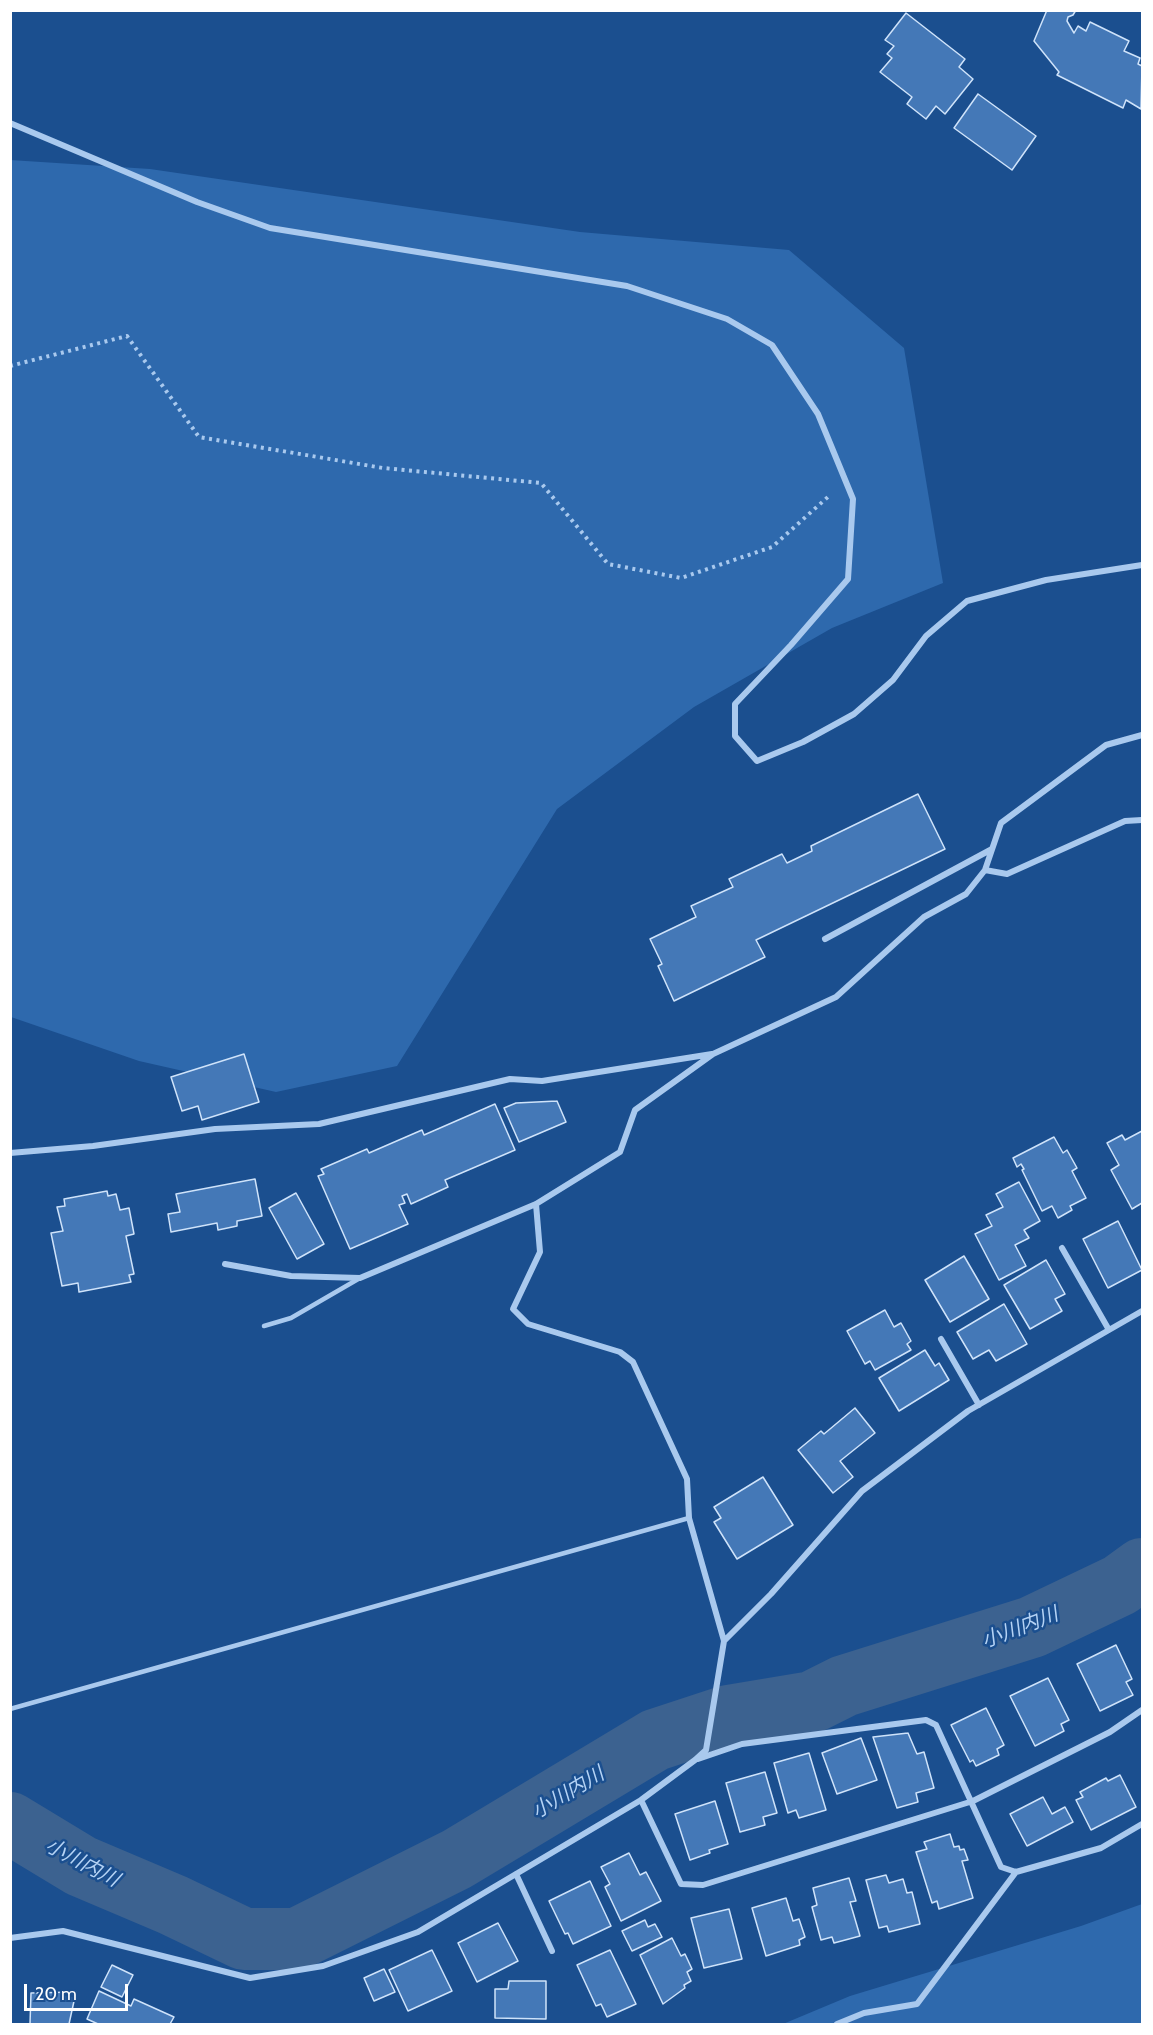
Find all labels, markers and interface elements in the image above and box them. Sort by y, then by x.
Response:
water label: 小川内川 [978,1602,1062,1654]
water label: 小川内川 [528,1762,608,1824]
water label: 小川内川 [41,1834,123,1892]
scale bar [27,1972,130,2010]
text: 20 m [35,1983,77,2005]

